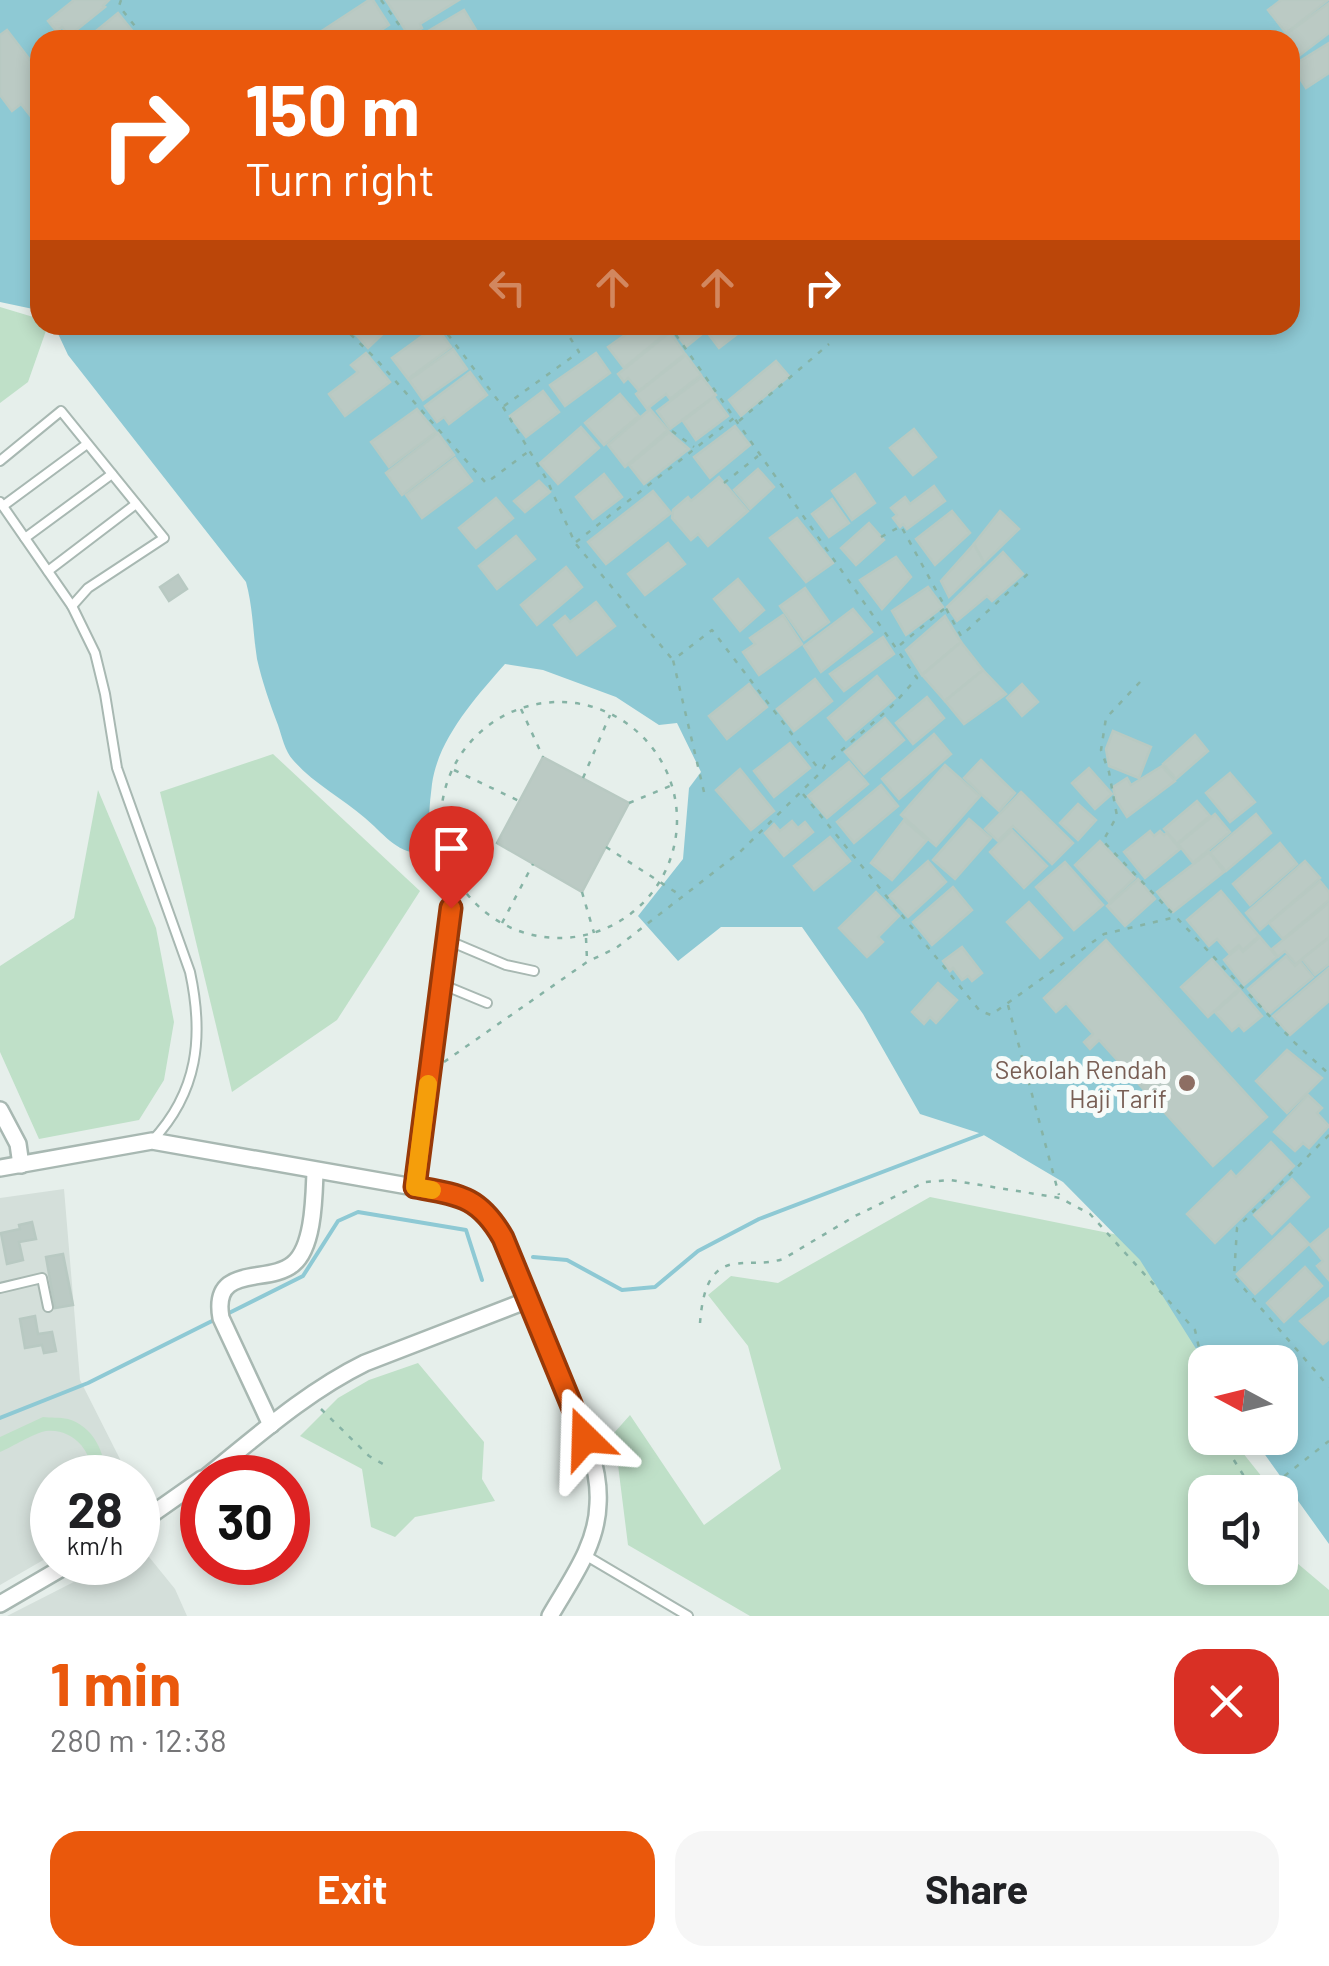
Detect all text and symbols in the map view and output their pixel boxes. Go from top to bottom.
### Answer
text: 150 m [245,66,420,150]
icon: right [80,70,210,200]
text: Turn right [245,151,435,205]
icon: left [480,260,535,315]
icon: ahead [585,260,640,315]
icon: ahead [690,260,745,315]
icon: right [795,260,850,315]
pin [409,806,494,909]
icon: arrive [424,821,479,876]
place label: Sekolah Rendah Haji Tarif [995,1054,1167,1113]
marker: Sekolah Rendah Haji Tarif [1176,1072,1198,1094]
north arrow [1188,1345,1298,1455]
map controls [1188,1345,1298,1585]
position arrow [533,1386,637,1490]
speed limit sign: 30 [180,1455,310,1585]
button: sound [1188,1475,1298,1585]
text: 28 [67,1478,123,1538]
text: km/h [67,1530,123,1560]
text: 1 min [50,1646,181,1718]
button: close [1174,1649,1279,1754]
text: 280 m · 12:38 [50,1720,227,1758]
button: Exit [50,1831,655,1946]
button: Share [675,1831,1279,1946]

